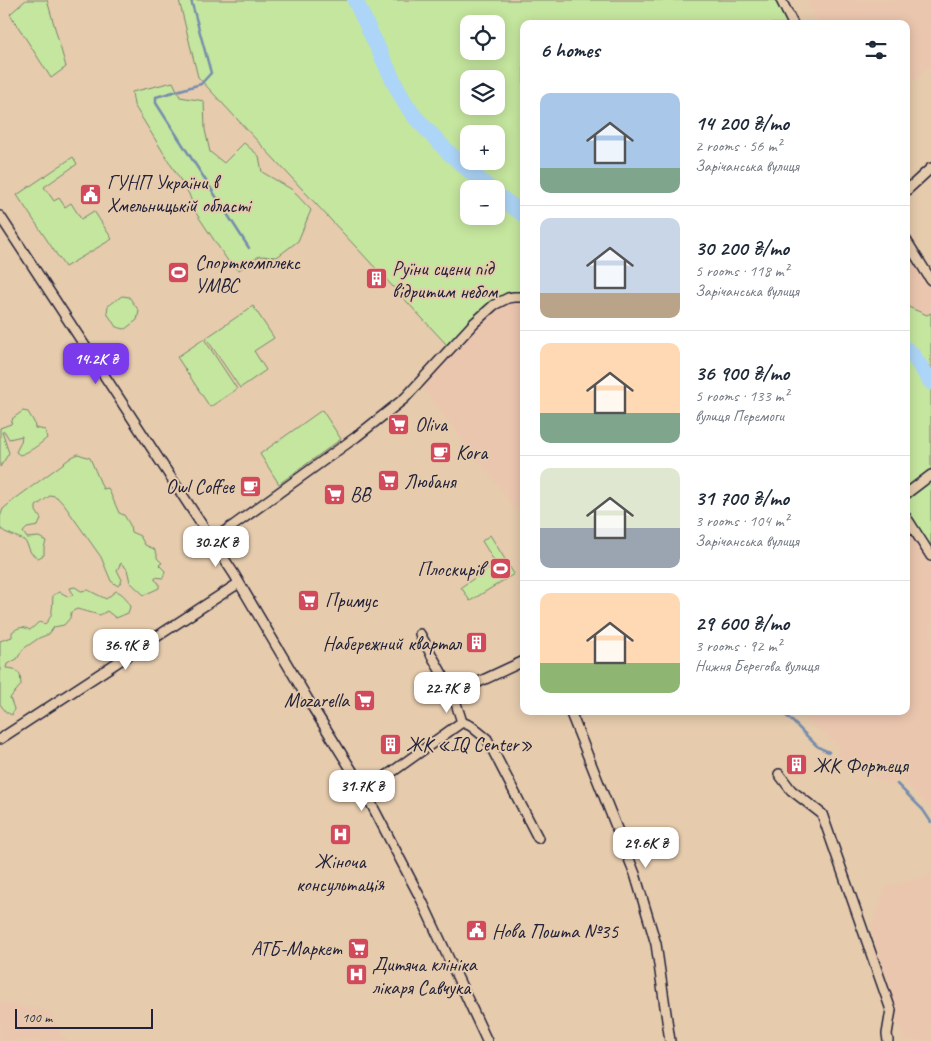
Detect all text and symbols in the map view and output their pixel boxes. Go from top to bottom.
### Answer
map controls [460,15,505,225]
button: locate [460,15,505,60]
icon: filters [862,36,890,64]
text: 6 homes [540,37,600,63]
button: layers [460,70,505,115]
text: 14 200 ₴/mo [695,110,789,136]
icon: home [580,113,640,173]
button: + [460,125,505,170]
text: 2 rooms · 56 m² [695,136,781,156]
text: Зарічанська вулиця [695,156,799,176]
place label: ГУНП України в Хмельницькій області [107,170,253,218]
button: − [460,180,505,225]
public building icon: ГУНП України в Хмельницькій області [79,182,103,206]
text: 30 200 ₴/mo [695,235,789,261]
icon: home [580,238,640,298]
place label: Спорткомплекс УМВС [195,250,301,298]
place label: Руїни сцени під відритим небом [392,256,499,304]
sports icon: Спорткомплекс УМВС [167,261,191,285]
text: 5 rooms · 118 m² [695,261,789,281]
building icon: Руїни сцени під відритим небом [364,267,388,291]
text: Зарічанська вулиця [695,281,799,301]
pin: 14.2K ₴ [50,342,142,385]
text: 14.2K ₴ [74,349,118,369]
text: 36 900 ₴/mo [695,360,789,386]
icon: home [580,363,640,423]
text: 5 rooms · 133 m² [695,386,789,406]
text: вулиця Перемоги [695,406,784,426]
supermarket icon: Oliva [387,412,411,436]
place label: Oliva [415,412,449,437]
cafe icon: Kora [428,440,452,464]
place label: Kora [456,440,489,465]
supermarket icon: Любаня [376,469,400,493]
place label: Любаня [404,469,458,494]
place label: Owl Coffee [166,474,235,499]
cafe icon: Owl Coffee [238,474,262,498]
supermarket icon: ВВ [322,482,346,506]
place label: ВВ [350,482,372,507]
text: 31 700 ₴/mo [695,485,789,511]
icon: home [580,488,640,548]
text: 3 rooms · 104 m² [695,511,789,531]
pin: 30.2K ₴ [170,526,262,568]
text: Зарічанська вулиця [695,531,799,551]
text: 30.2K ₴ [194,532,238,552]
place label: Плоскирів [417,557,489,582]
sports icon: Плоскирів [488,557,512,581]
supermarket icon: Примус [297,588,321,612]
place label: Примус [325,588,378,613]
text: 29 600 ₴/mo [695,610,789,636]
icon: home [580,613,640,673]
pin: 36.9K ₴ [80,628,172,671]
place label: Набережний квартал [323,631,463,656]
building icon: Набережний квартал [465,631,489,655]
text: 36.9K ₴ [104,635,148,655]
text: 3 rooms · 92 m² [695,636,781,656]
text: Нижня Берегова вулиця [695,656,818,676]
pin: 22.7K ₴ [401,672,493,714]
text: 22.7K ₴ [425,678,469,698]
place label: Mozarella [284,688,350,713]
supermarket icon: Mozarella [353,688,377,712]
building icon: ЖК «IQ Center» [378,732,402,756]
place label: ЖК «IQ Center» [406,732,533,757]
building icon: ЖК Фортеця [785,753,809,777]
place label: ЖК Фортеця [813,753,910,778]
pin: 31.7K ₴ [316,770,408,812]
text: 31.7K ₴ [340,776,384,796]
hospital icon: Жіноча консультація [328,823,352,847]
pin: 29.6K ₴ [600,826,692,869]
text: 29.6K ₴ [624,833,668,853]
place label: Жіноча консультація [296,849,385,897]
public building icon: Нова Пошта №35 [464,919,488,943]
place label: Нова Пошта №35 [492,919,619,944]
place label: АТБ-Маркет [251,936,343,961]
supermarket icon: АТБ-Маркет [346,936,370,960]
place label: Дитяча клініка лікаря Савчука [372,952,478,1000]
hospital icon: Дитяча клініка лікаря Савчука [344,963,368,987]
scale bar [15,1006,152,1029]
text: 100 m [22,1009,52,1026]

